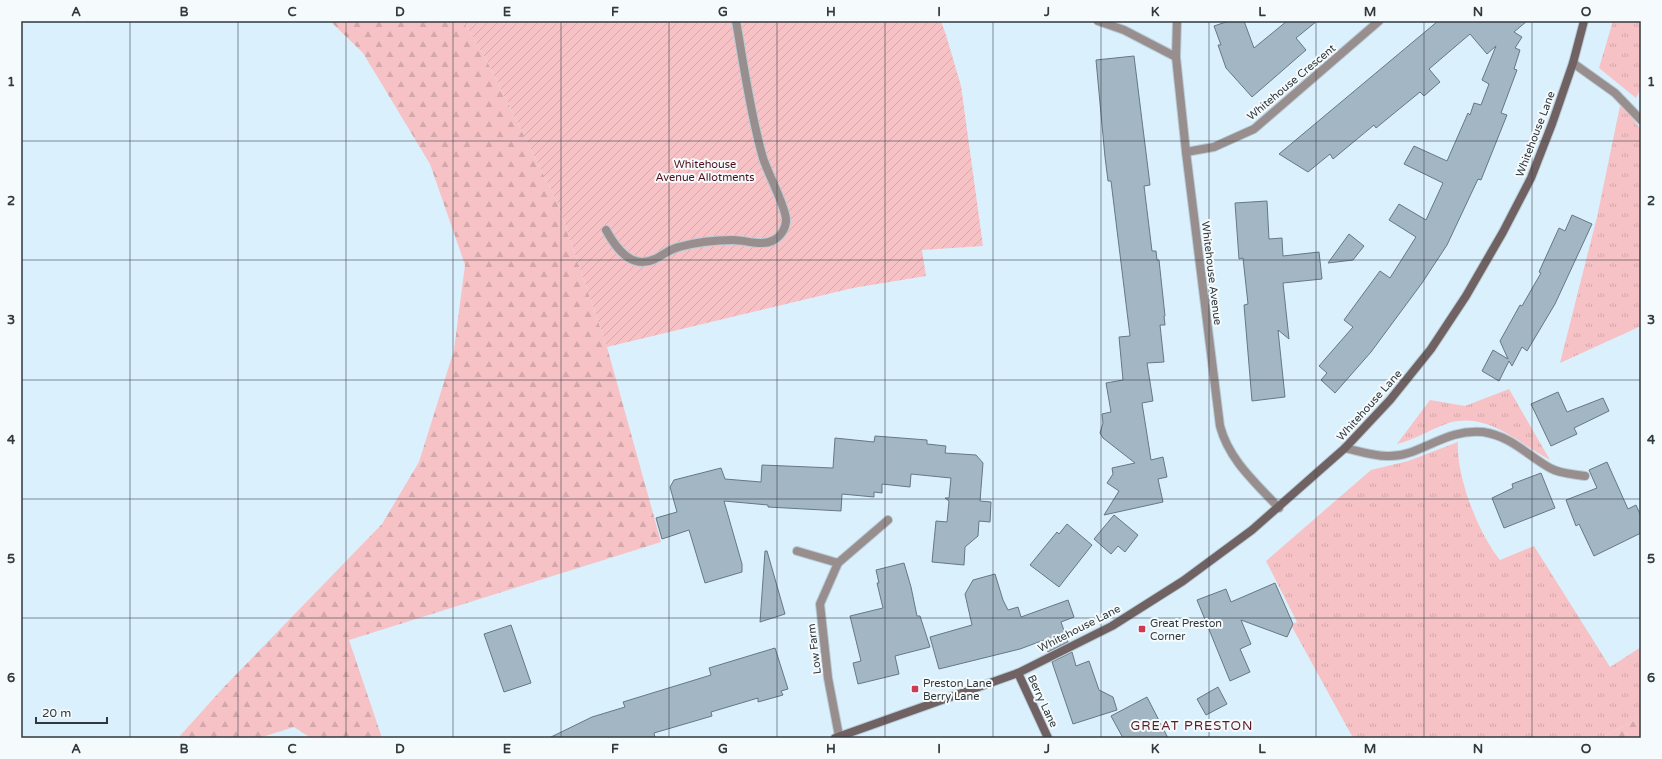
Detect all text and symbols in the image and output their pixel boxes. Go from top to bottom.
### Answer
text: A [71,4,81,20]
text: B [179,4,189,20]
text: C [287,4,297,20]
text: D [395,4,405,20]
text: E [503,4,511,20]
text: F [611,4,619,20]
text: G [718,4,728,20]
text: H [826,4,836,20]
text: I [937,4,941,20]
text: J [1043,4,1050,20]
text: K [1151,4,1160,20]
text: L [1258,4,1266,20]
text: M [1364,4,1376,20]
text: N [1473,4,1483,20]
text: O [1581,4,1592,20]
street label: Whitehouse Crescent [1245,42,1338,123]
text: 1 [7,74,15,90]
text: 1 [1647,74,1655,90]
street label: Whitehouse Lane [1513,89,1558,179]
park label: Whitehouse Avenue Allotments [655,158,755,184]
text: 2 [7,193,15,209]
text: 2 [1647,193,1655,209]
street label: Whitehouse Avenue [1199,220,1224,326]
text: 3 [7,312,15,328]
text: 3 [1647,312,1655,328]
street label: Whitehouse Lane [1334,367,1405,443]
text: 4 [7,432,16,448]
text: 4 [1647,432,1656,448]
text: 5 [7,551,15,567]
text: 5 [1647,551,1655,567]
street label: Whitehouse Lane [1036,602,1123,655]
place label: Great Preston Corner [1150,617,1222,643]
street label: Low Farm [805,623,824,675]
marker: Great Preston Corner [1137,624,1147,634]
text: 6 [7,670,15,686]
text: 6 [1647,670,1655,686]
street label: Berry Lane [1025,673,1060,730]
place label: Preston Lane Berry Lane [923,677,992,703]
marker: Preston Lane Berry Lane [910,684,920,694]
scale bar [36,699,107,725]
text: 20 m [42,706,71,720]
district label: GREAT PRESTON [1131,718,1254,734]
text: A [71,741,81,757]
text: B [179,741,189,757]
text: C [287,741,297,757]
text: D [395,741,405,757]
text: E [503,741,511,757]
text: F [611,741,619,757]
text: G [718,741,728,757]
text: H [826,741,836,757]
text: I [937,741,941,757]
text: J [1043,741,1050,757]
text: K [1151,741,1160,757]
text: L [1258,741,1266,757]
text: M [1364,741,1376,757]
text: N [1473,741,1483,757]
text: O [1581,741,1592,757]

